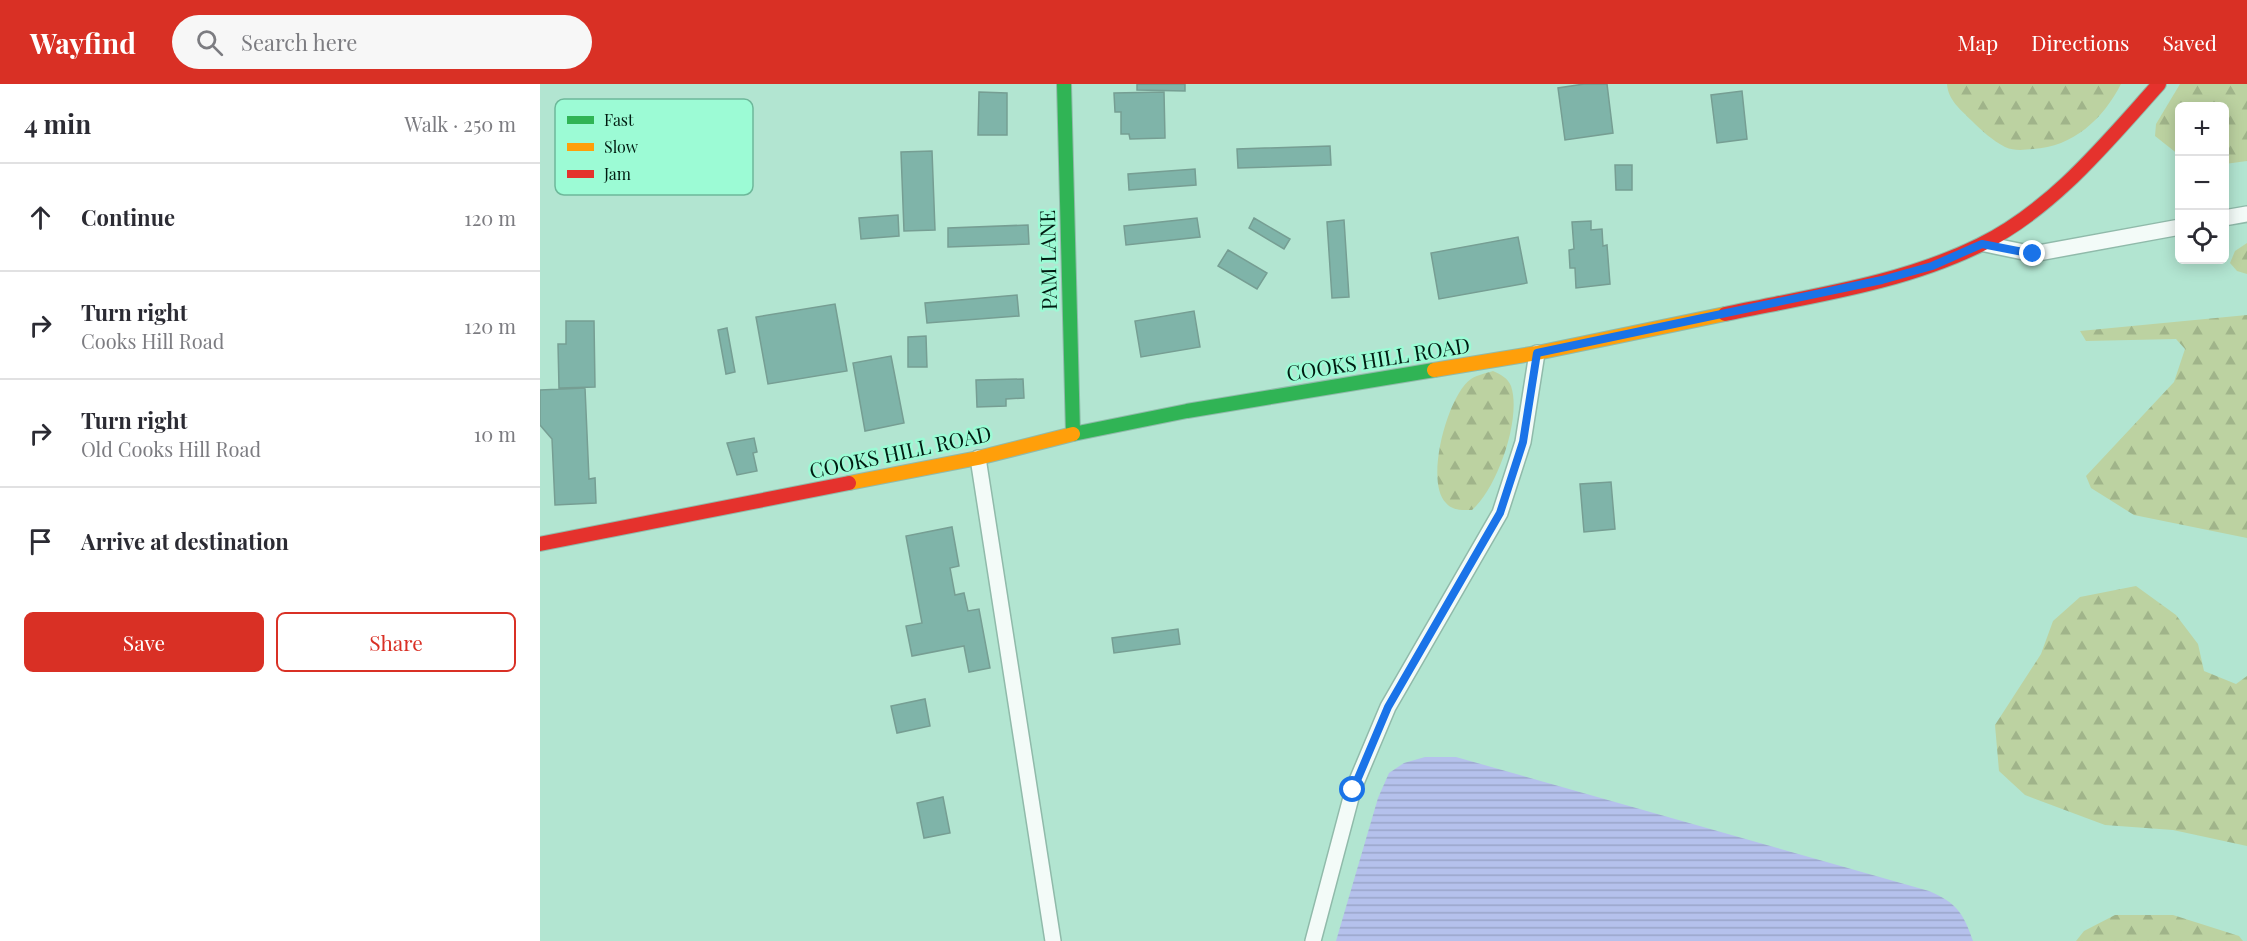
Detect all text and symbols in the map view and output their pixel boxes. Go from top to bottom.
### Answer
search box [172,15,592,69]
text: Wayfind [30,24,136,61]
icon: search [193,26,226,59]
text: Search here [241,27,357,57]
text: Map [1957,28,1998,56]
text: Directions [2031,28,2129,56]
text: Saved [2162,28,2217,56]
legend [555,99,753,195]
map controls [2175,102,2229,264]
button: + [2175,102,2229,156]
text: 4 min [24,106,91,141]
text: Fast [604,109,634,130]
text: Walk · 250 m [405,110,516,137]
text: Slow [604,136,639,157]
button: − [2175,156,2229,210]
text: Jam [603,163,631,184]
icon: ahead [24,201,57,234]
text: Continue [81,202,175,232]
text: 120 m [464,204,516,231]
street label: PAM LANE [1032,209,1062,311]
button: locate [2175,210,2229,264]
route end [2019,240,2045,266]
text: Turn right [81,297,187,327]
icon: right [24,309,57,342]
text: 120 m [464,312,516,339]
text: Cooks Hill Road [81,327,224,354]
street label: COOKS HILL ROAD [1284,330,1472,386]
text: Turn right [81,405,187,435]
icon: right [24,417,57,450]
street label: COOKS HILL ROAD [806,418,994,484]
text: 10 m [474,420,516,447]
text: Old Cooks Hill Road [81,435,261,462]
icon: arrive [24,525,57,558]
text: Arrive at destination [81,526,289,556]
button: Save [24,612,264,672]
button: Share [276,612,516,672]
route start [1339,776,1365,802]

